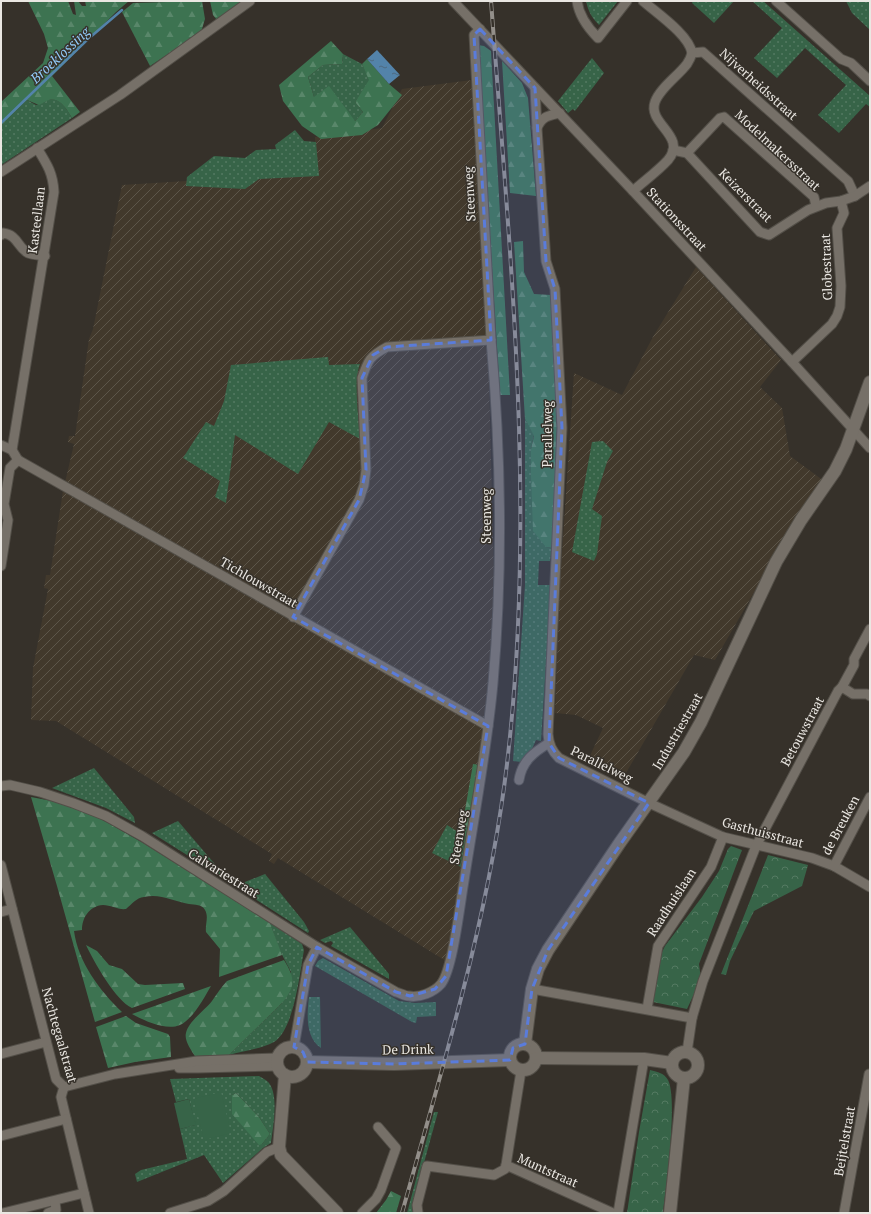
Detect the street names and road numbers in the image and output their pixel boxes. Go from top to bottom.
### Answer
street label: Nijverheidsstraat [716,44,802,124]
street label: Modelmakersstraat [731,106,825,195]
street label: Keizerstraat [715,164,777,226]
street label: Steenweg [459,166,479,222]
street label: Stationsstraat [643,183,711,255]
street label: Kasteellaan [23,185,49,254]
street label: Globestraat [816,233,836,301]
street label: Parallelweg [538,400,556,467]
street label: Steenweg [477,488,495,544]
street label: Tichlouwstraat [217,552,301,612]
street label: Industriestraat [648,689,706,773]
street label: Betouwstraat [776,693,828,769]
street label: Parallelweg [568,741,636,787]
street label: de Breuken [817,792,863,858]
street label: Steenweg [445,808,471,866]
street label: Gasthuisstraat [720,812,806,852]
street label: Calvariestraat [185,844,263,902]
street label: Raadhuislaan [642,864,700,940]
street label: Nachtegaalstraat [38,985,82,1085]
street label: De Drink [382,1040,434,1058]
street label: Beijtelstraat [829,1104,859,1177]
street label: Muntstraat [515,1149,581,1191]

